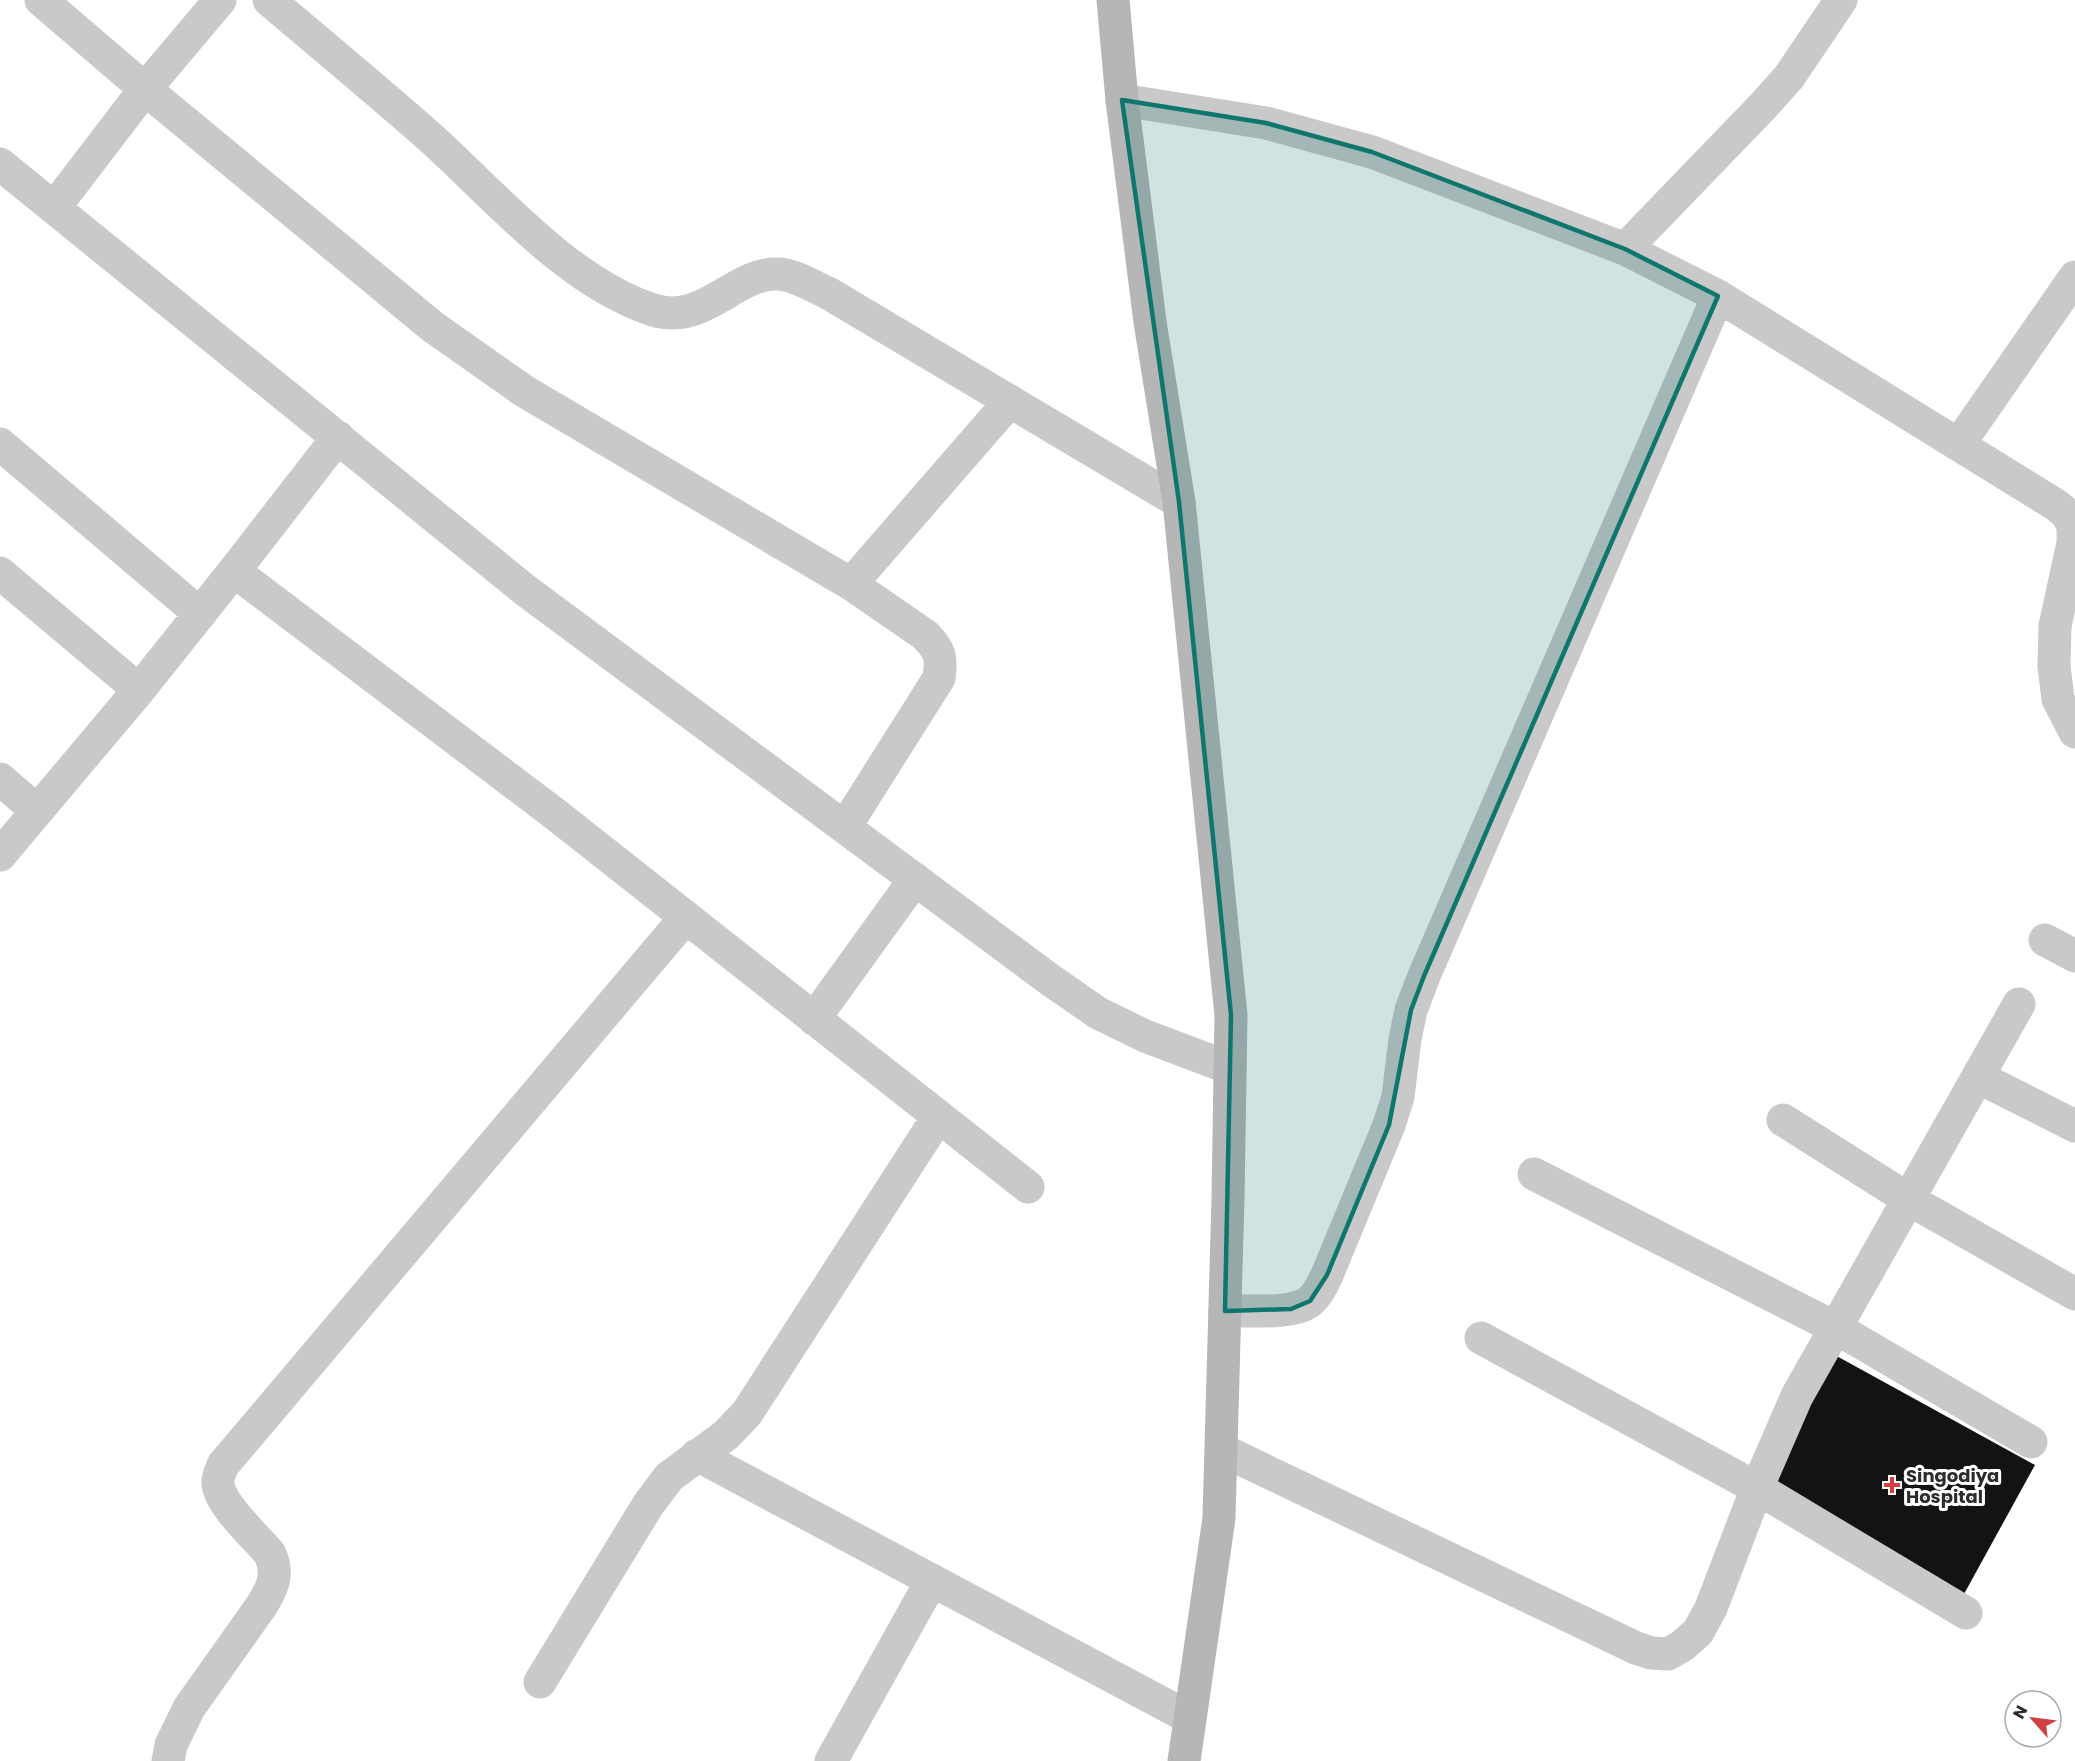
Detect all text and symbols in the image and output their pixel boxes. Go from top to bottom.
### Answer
place label: Singodiya Hospital [1906,1463,1999,1509]
marker: Singodiya Hospital [1883,1476,1901,1494]
north arrow [2003,1689,2063,1749]
text: N [2007,1701,2033,1723]

